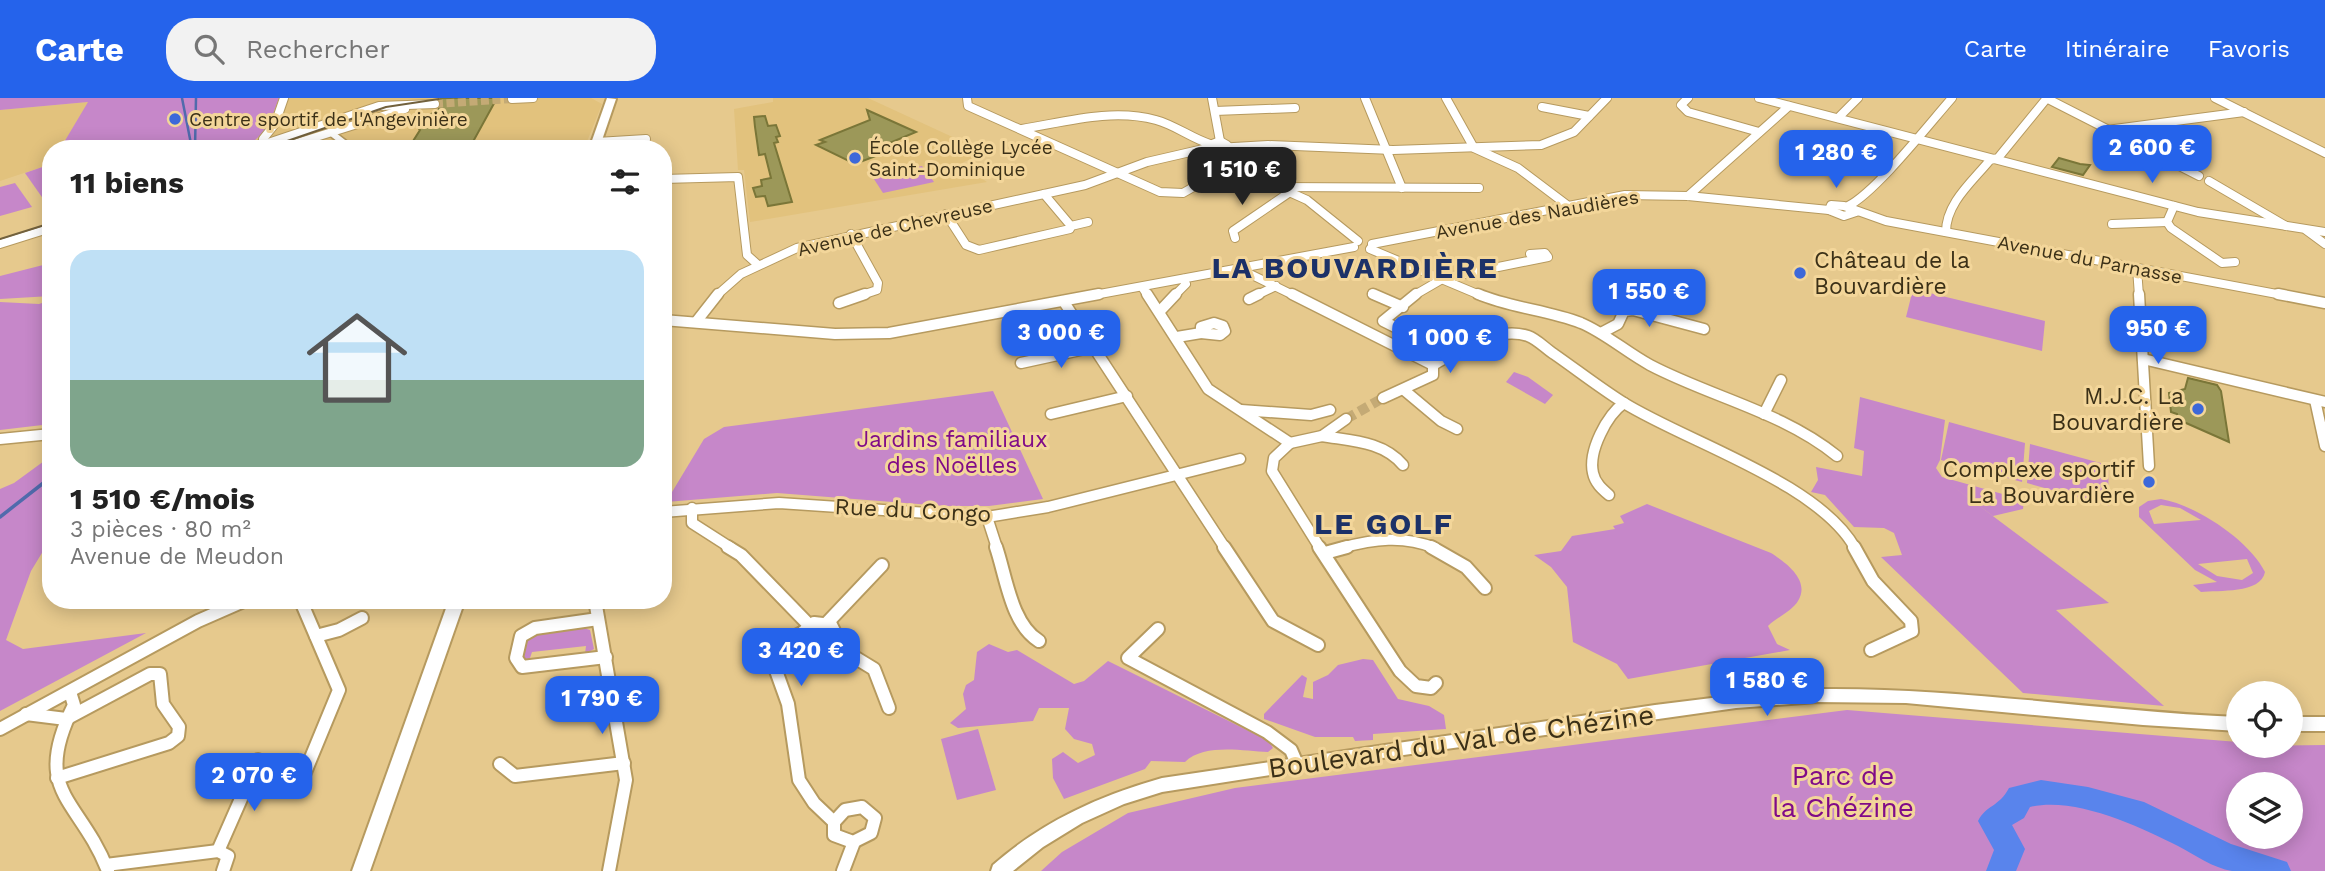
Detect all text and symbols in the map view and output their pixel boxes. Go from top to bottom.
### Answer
search box [166,18,656,81]
text: Carte [35,30,124,69]
icon: search [190,30,228,68]
text: Rechercher [246,34,390,64]
text: Carte [1964,35,2027,63]
text: Itinéraire [2065,35,2170,63]
text: Favoris [2208,35,2290,63]
place label: Centre sportif de l'Angevinière [189,108,468,131]
marker: Centre sportif de l'Angevinière [167,111,183,127]
pin: 2 600 € [2087,126,2217,185]
pin: 1 280 € [1771,130,1901,190]
text: 2 600 € [2109,134,2195,161]
place label: École Collège Lycée Saint-Dominique [869,136,1053,181]
text: 1 280 € [1795,139,1877,166]
pin: 1 510 € [1177,148,1307,207]
marker: École Collège Lycée Saint-Dominique [847,150,863,166]
text: 1 510 € [1203,156,1281,183]
icon: filters [606,163,644,201]
text: 11 biens [70,165,184,200]
street label: Avenue des Naudières [1434,185,1640,244]
street label: Avenue de Chevreuse [795,194,995,261]
street label: Avenue du Parnasse [1996,230,2184,289]
place label: Château de la Bouvardière [1814,247,1970,300]
district label: LA BOUVARDIÈRE [1211,250,1499,285]
marker: Château de la Bouvardière [1792,265,1808,281]
pin: 1 550 € [1584,270,1714,329]
text: 1 550 € [1609,278,1689,305]
icon: home [294,295,420,421]
pin: 950 € [2109,306,2207,366]
pin: 3 000 € [996,310,1126,370]
text: 950 € [2126,315,2190,342]
pin: 1 000 € [1385,316,1515,375]
text: 3 000 € [1017,319,1105,346]
text: 1 000 € [1408,324,1492,351]
place label: M.J.C. La Bouvardière [2051,383,2184,436]
marker: M.J.C. La Bouvardière [2190,401,2206,417]
park label: Jardins familiaux des Noëlles [857,426,1047,479]
place label: Complexe sportif La Bouvardière [1942,456,2135,509]
marker: Complexe sportif La Bouvardière [2141,474,2157,490]
text: 1 510 €/mois [70,481,255,516]
street label: Rue du Congo [834,493,992,528]
district label: LE GOLF [1314,506,1454,541]
text: 3 pièces · 80 m² [70,516,251,543]
text: Avenue de Meudon [70,543,284,570]
pin: 3 420 € [736,628,866,688]
text: 3 420 € [758,637,844,664]
pin: 1 580 € [1702,658,1832,718]
text: 1 580 € [1726,667,1808,694]
pin: 1 790 € [537,676,667,736]
map controls [2226,681,2303,849]
button: locate [2226,681,2303,758]
text: 1 790 € [561,685,643,712]
street label: Boulevard du Val de Chézine [1266,698,1656,785]
pin: 2 070 € [189,754,319,813]
park label: Parc de la Chézine [1772,759,1914,824]
text: 2 070 € [211,762,297,789]
button: layers [2226,772,2303,849]

